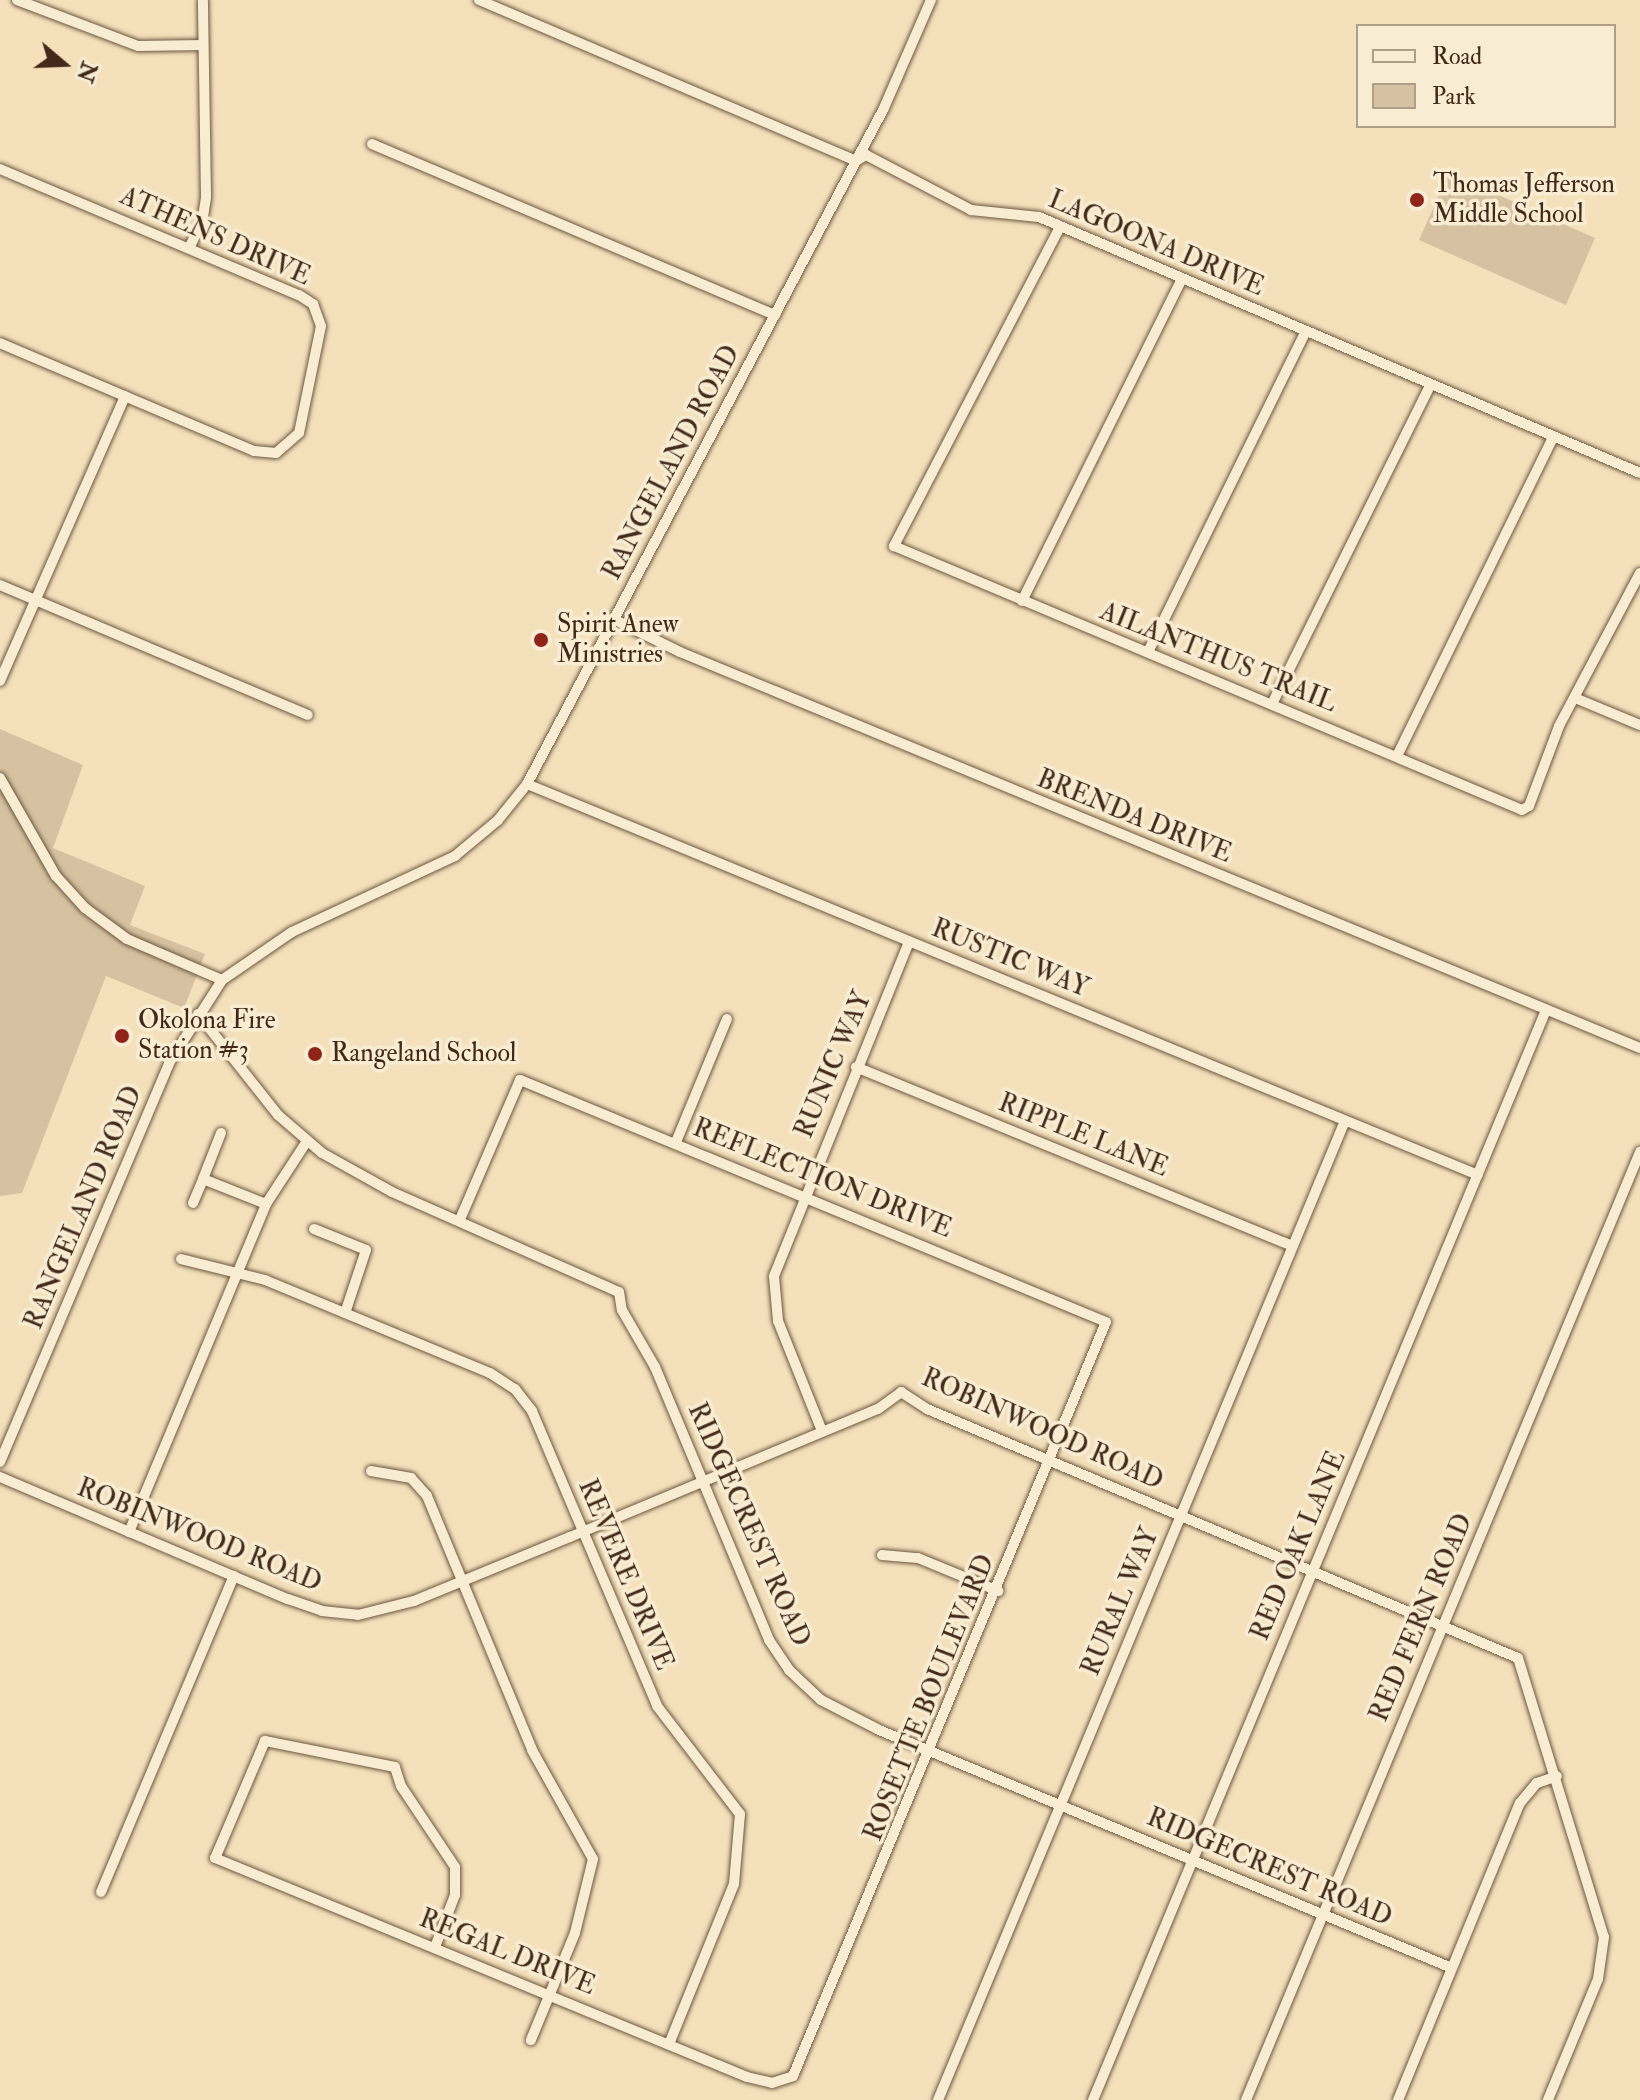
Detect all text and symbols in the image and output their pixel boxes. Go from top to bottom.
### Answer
north arrow [24,24,104,104]
legend [1356,24,1616,128]
text: Road [1432,41,1482,72]
text: N [70,58,103,86]
text: Park [1432,81,1476,112]
place label: Thomas Jefferson Middle School [1433,169,1615,230]
street label: ATHENS DRIVE [115,181,315,293]
street label: LAGOONA DRIVE [1044,184,1268,304]
marker: Thomas Jefferson Middle School [1408,191,1426,209]
street label: RANGELAND ROAD [597,340,747,586]
street label: AILANTHUS TRAIL [1095,596,1341,720]
place label: Spirit Anew Ministries [557,609,679,670]
marker: Spirit Anew Ministries [532,631,550,649]
street label: BRENDA DRIVE [1032,764,1236,870]
street label: RUSTIC WAY [927,913,1093,1005]
street label: RUNIC WAY [789,987,879,1143]
place label: Okolona Fire Station #3 [138,1005,276,1066]
marker: Okolona Fire Station #3 [113,1027,131,1045]
place label: Rangeland School [331,1038,516,1070]
marker: Rangeland School [306,1045,324,1063]
street label: RANGELAND ROAD [19,1082,149,1334]
street label: RIPPLE LANE [994,1088,1172,1184]
street label: REFLECTION DRIVE [688,1113,956,1245]
street label: ROBINWOOD ROAD [916,1363,1168,1497]
street label: RIDGECREST ROAD [680,1398,816,1652]
street label: RED OAK LANE [1245,1447,1353,1645]
street label: ROBINWOOD ROAD [72,1473,326,1599]
street label: REVERE DRIVE [571,1475,679,1675]
street label: RED FERN ROAD [1364,1509,1480,1727]
street label: RURAL WAY [1076,1523,1166,1681]
street label: ROSETTE BOULEVARD [858,1550,1002,1846]
street label: RIDGECREST ROAD [1142,1802,1396,1934]
street label: REGAL DRIVE [414,1904,600,2002]

